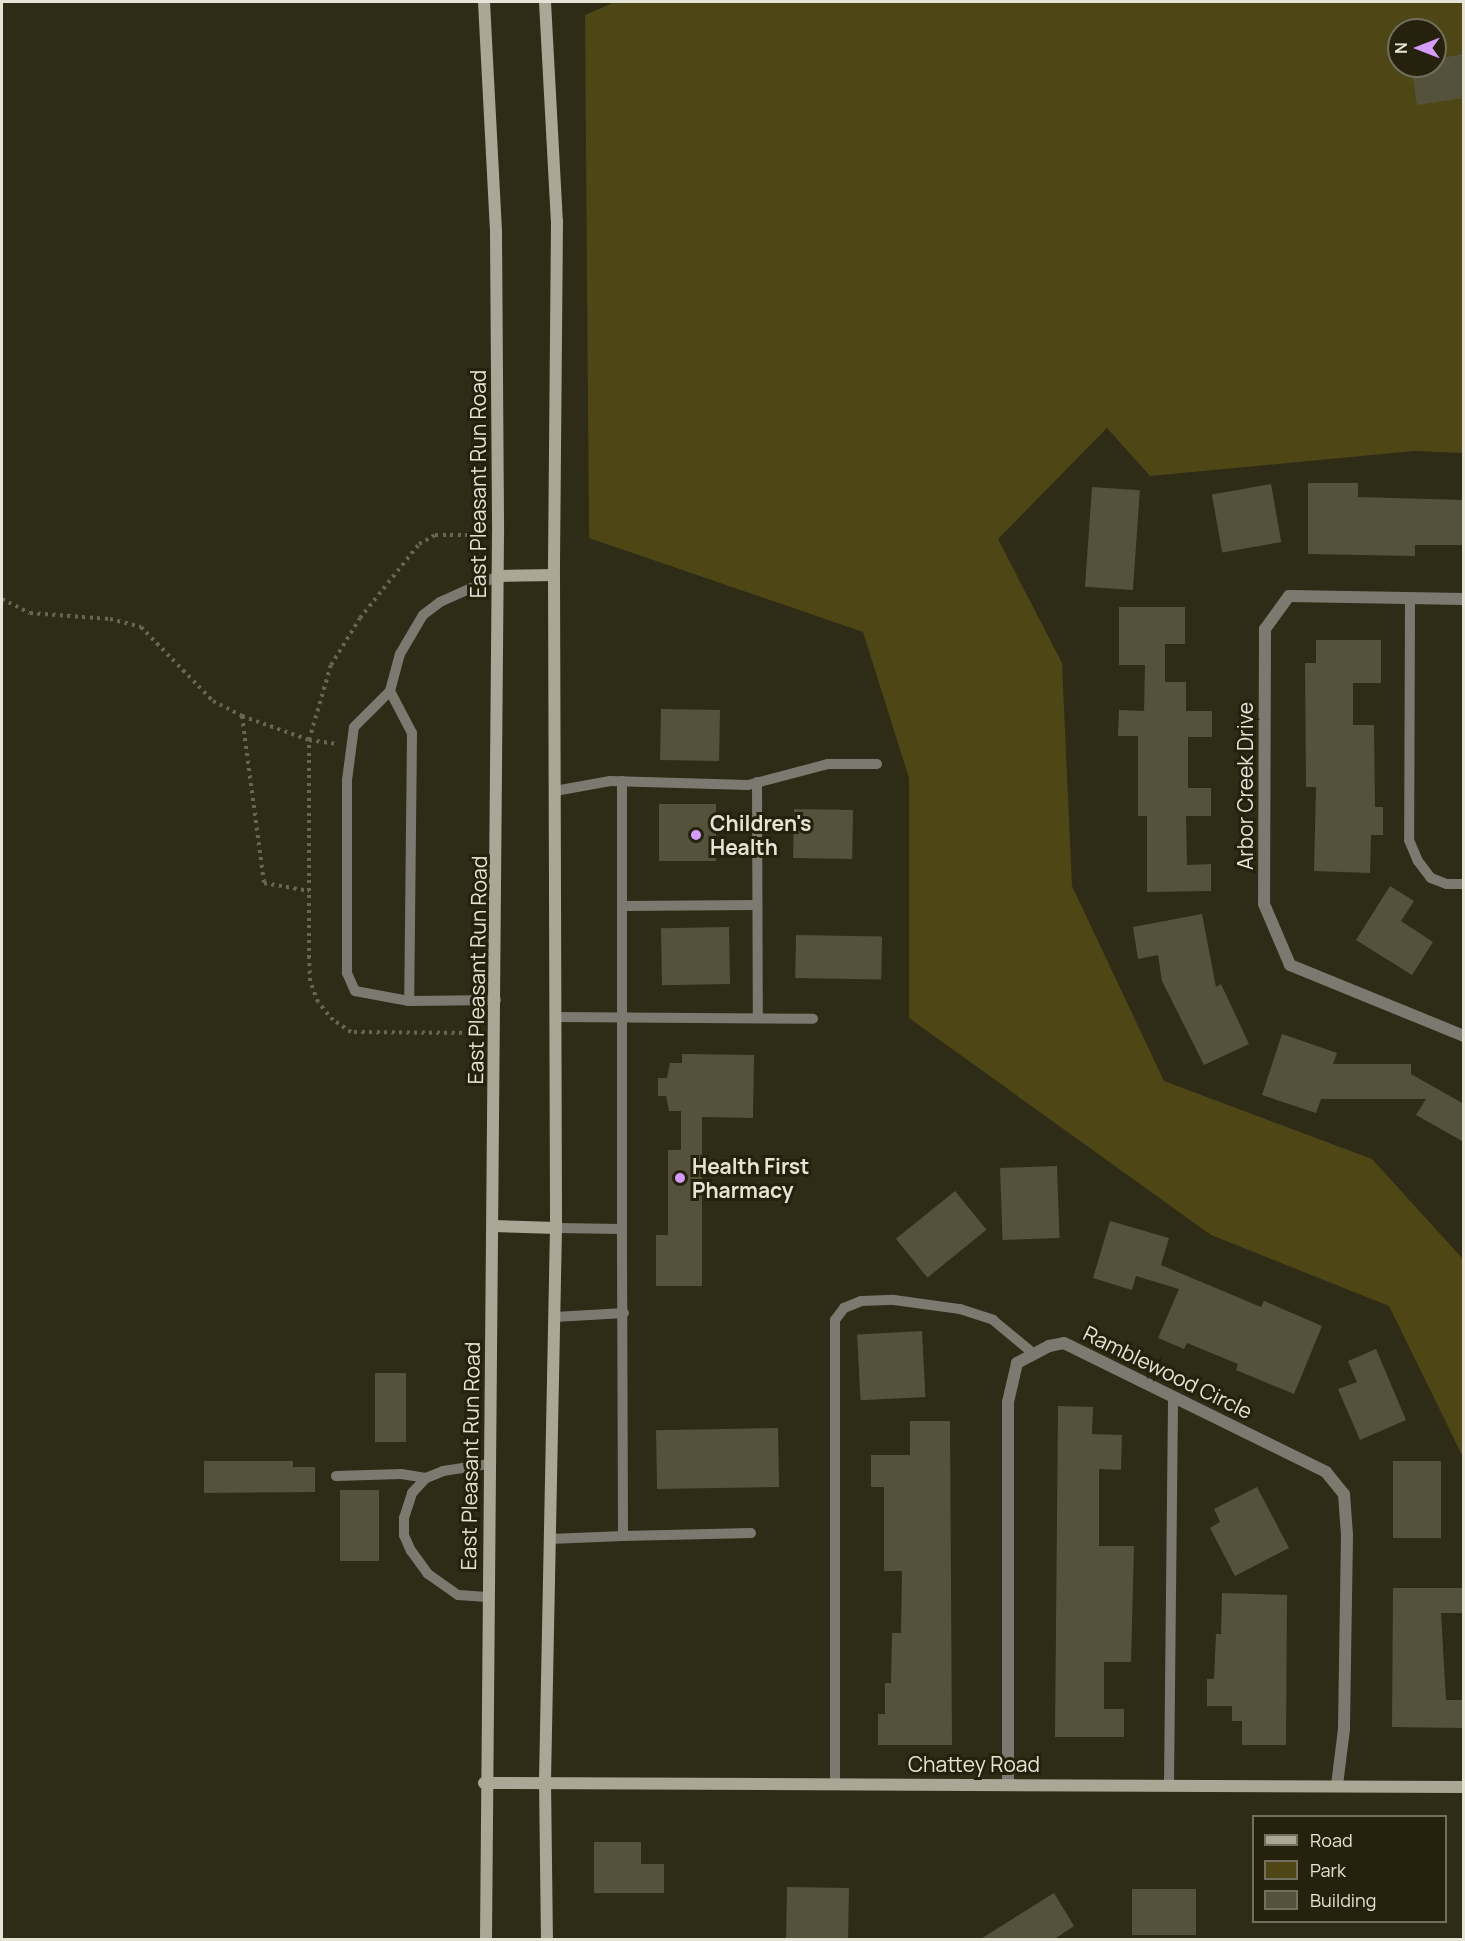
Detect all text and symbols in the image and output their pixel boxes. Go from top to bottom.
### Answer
north arrow [1387,18,1447,78]
text: N [1390,42,1412,54]
street label: East Pleasant Run Road [465,370,491,598]
street label: Arbor Creek Drive [1232,702,1258,870]
place label: Children's Health [710,810,811,860]
marker: Children's Health [687,826,705,844]
street label: East Pleasant Run Road [462,856,492,1084]
place label: Health First Pharmacy [692,1153,809,1203]
marker: Health First Pharmacy [673,1171,687,1185]
street label: Ramblewood Circle [1079,1320,1257,1424]
street label: East Pleasant Run Road [455,1342,485,1570]
street label: Chattey Road [908,1751,1040,1777]
legend [1252,1815,1447,1923]
text: Road [1310,1828,1353,1852]
text: Park [1310,1858,1346,1882]
text: Building [1310,1888,1376,1912]

